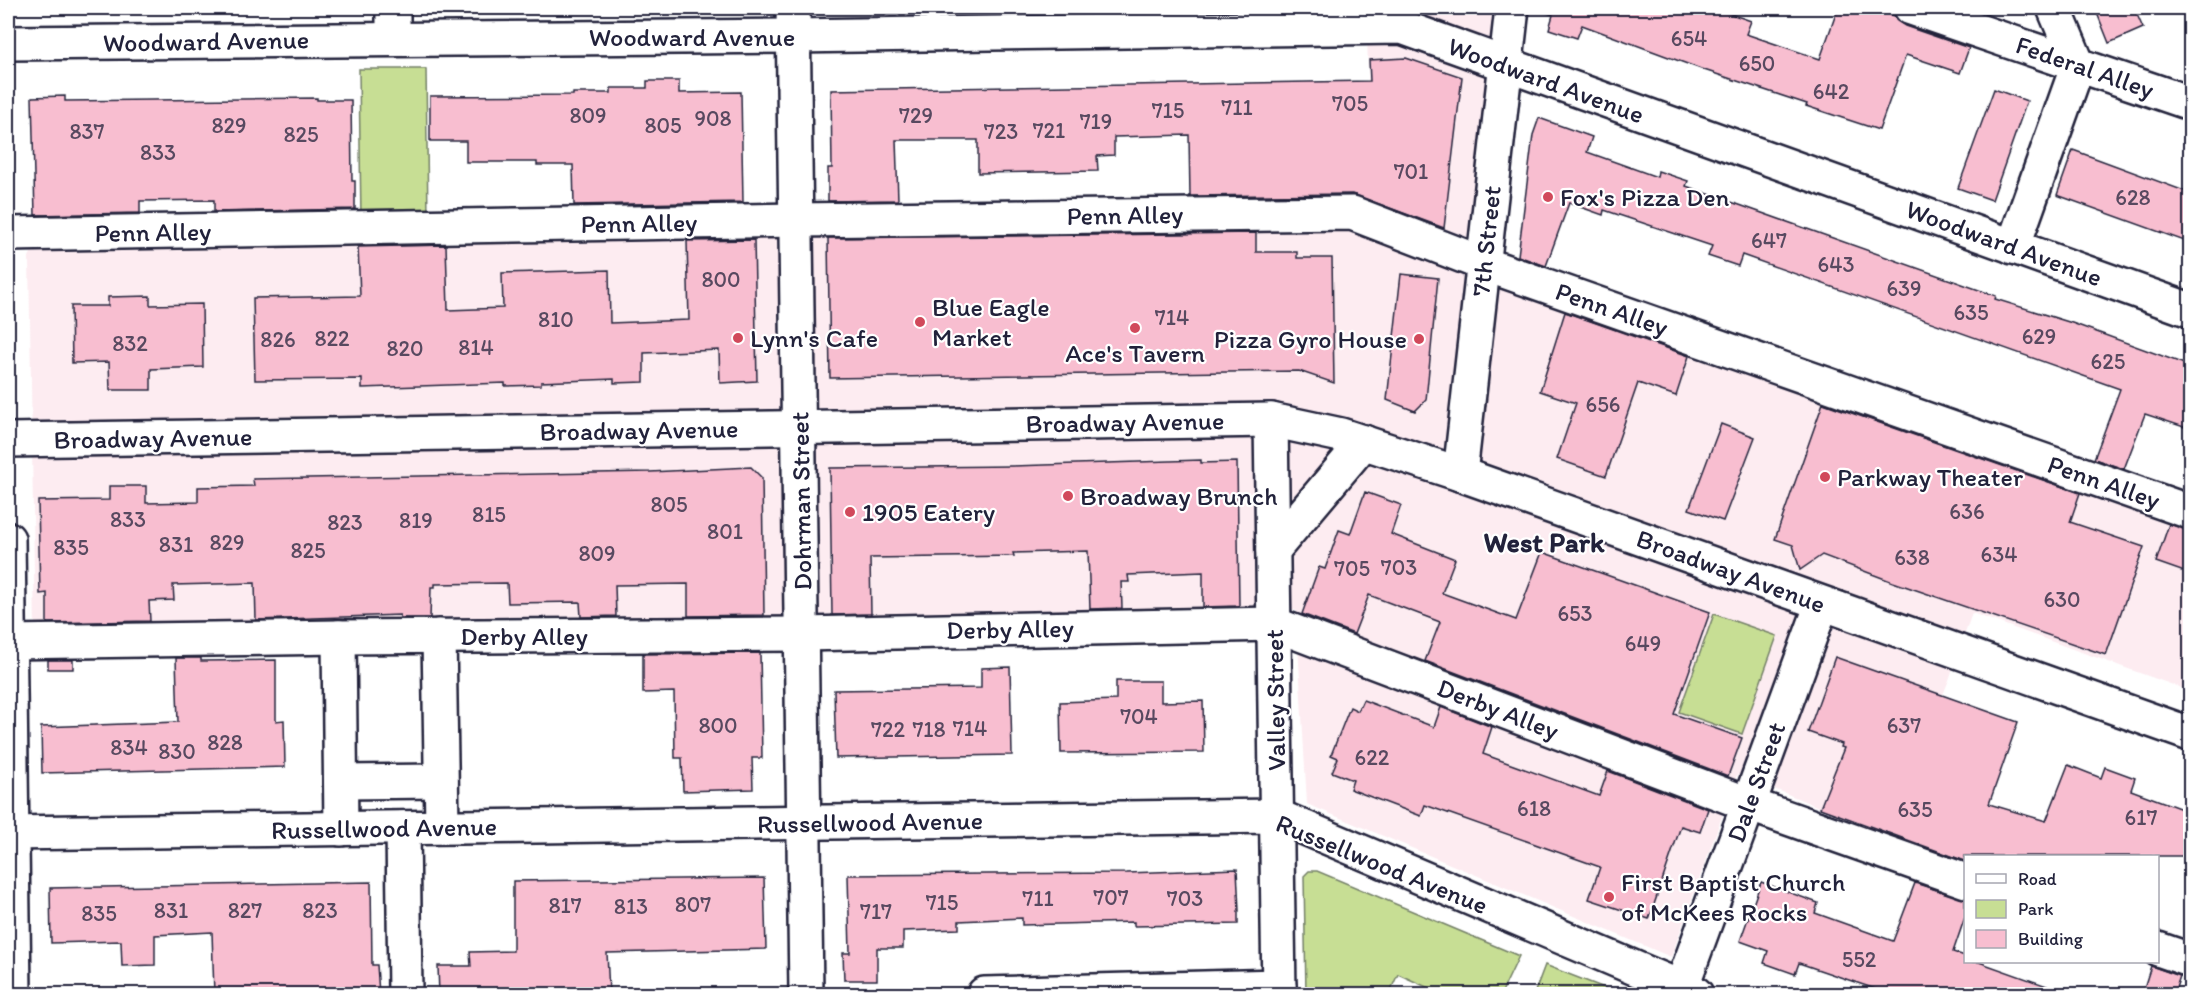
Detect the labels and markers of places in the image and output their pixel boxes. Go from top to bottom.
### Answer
place label: Fox's Pizza Den [1560,181,1730,213]
marker: Fox's Pizza Den [1541,190,1555,204]
place label: Blue Eagle Market [932,291,1050,353]
marker: Blue Eagle Market [913,315,927,329]
marker: Ace's Tavern [1128,321,1142,335]
place label: Lynn's Cafe [750,322,878,354]
place label: Pizza Gyro House [1214,323,1407,355]
marker: Lynn's Cafe [731,331,745,345]
marker: Pizza Gyro House [1412,332,1426,346]
place label: Ace's Tavern [1065,337,1205,369]
place label: Parkway Theater [1837,461,2024,493]
marker: Parkway Theater [1818,470,1832,484]
place label: Broadway Brunch [1080,480,1278,512]
marker: Broadway Brunch [1061,489,1075,503]
place label: 1905 Eatery [862,496,995,528]
marker: 1905 Eatery [843,505,857,519]
place label: First Baptist Church of McKees Rocks [1621,866,1845,928]
marker: First Baptist Church of McKees Rocks [1602,890,1616,904]

